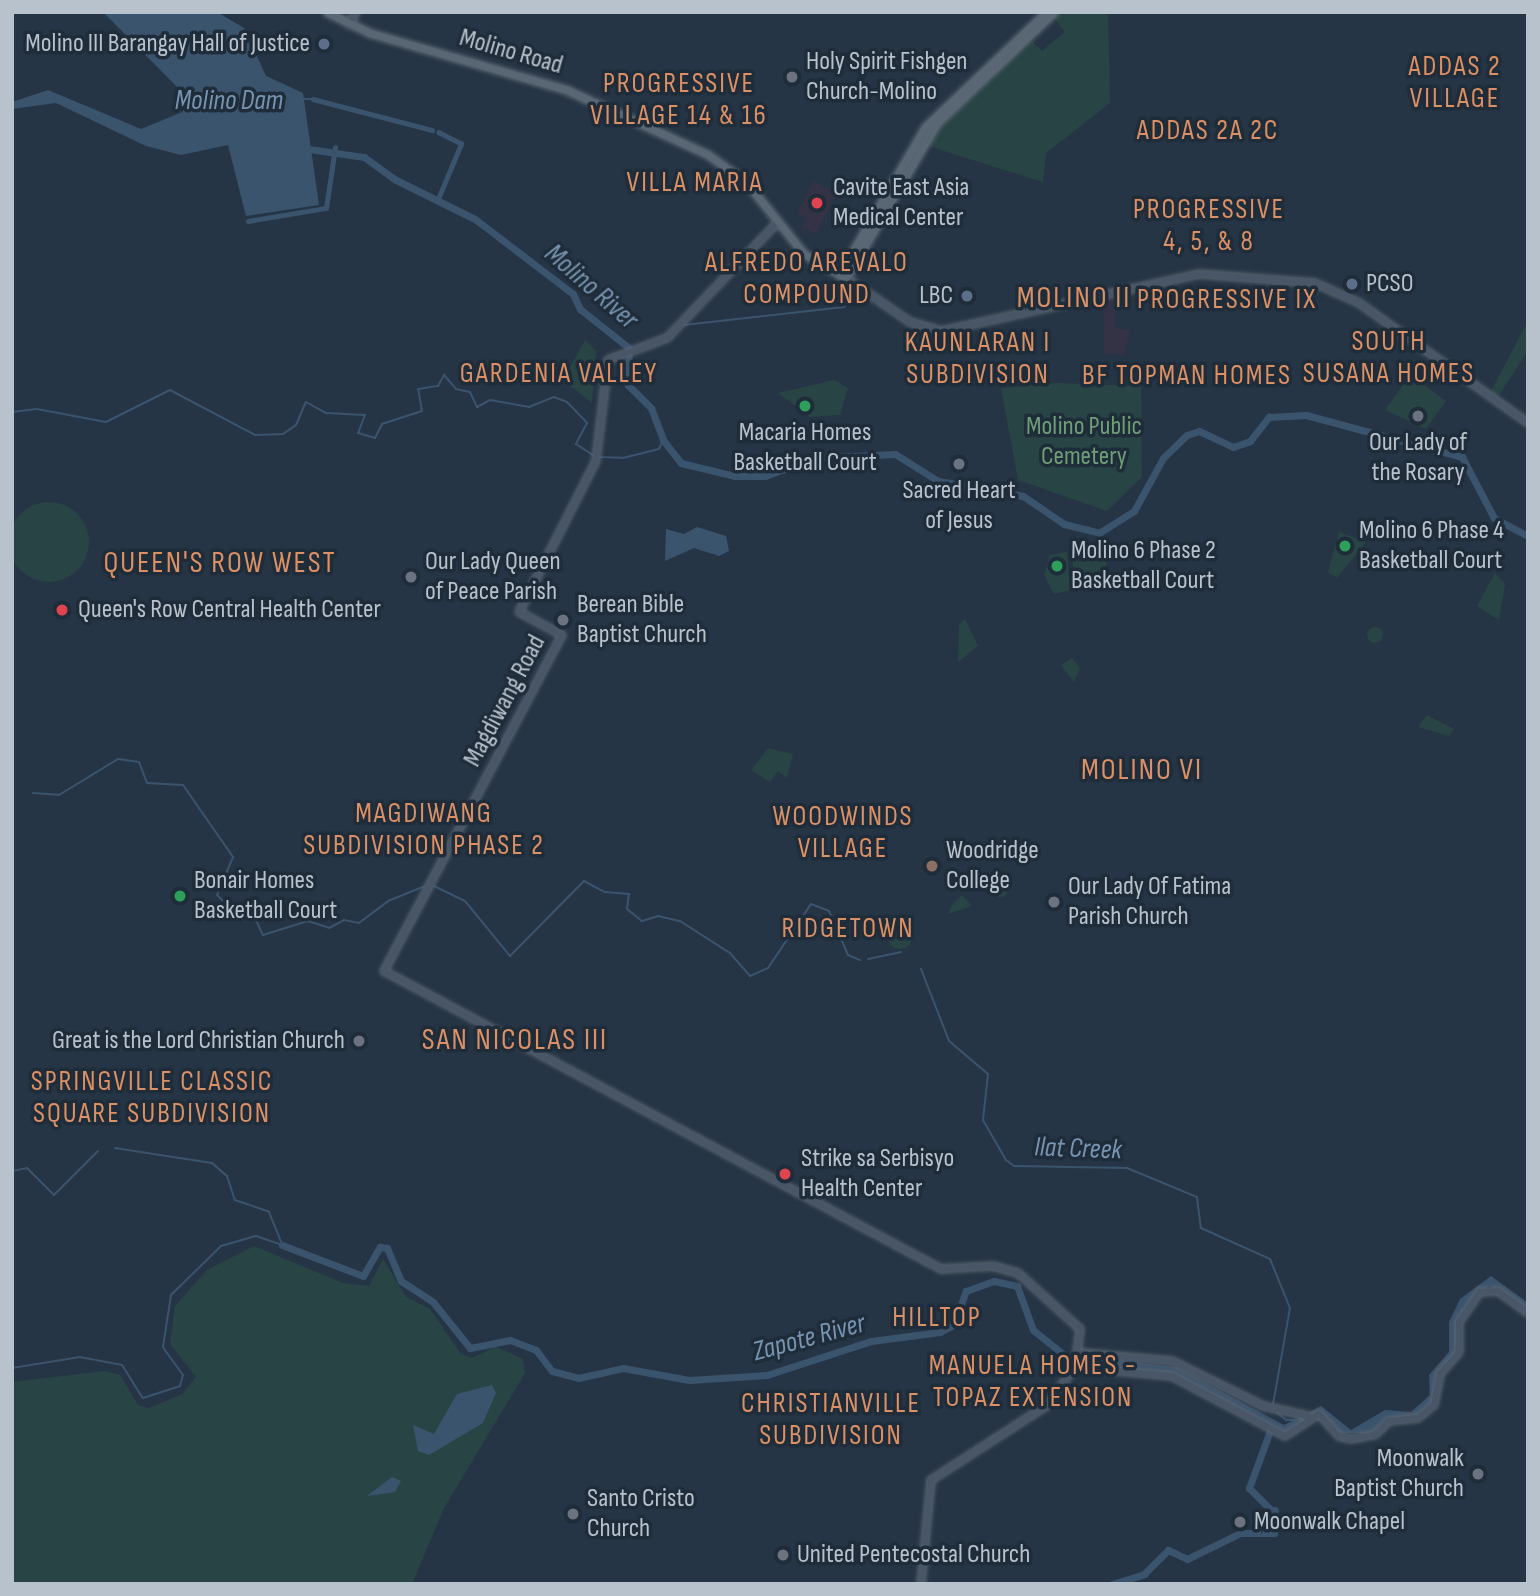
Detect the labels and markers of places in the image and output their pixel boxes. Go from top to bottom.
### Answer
place label: Molino III Barangay Hall of Justice [25,28,310,60]
marker: Molino III Barangay Hall of Justice [316,36,332,52]
place label: Holy Spirit Fishgen Church-Molino [806,46,967,108]
marker: Holy Spirit Fishgen Church-Molino [784,69,800,85]
place label: Cavite East Asia Medical Center [833,172,969,234]
marker: Cavite East Asia Medical Center [807,193,827,213]
place label: PCSO [1366,268,1413,300]
marker: PCSO [1344,276,1360,292]
place label: LBC [919,280,953,312]
marker: LBC [959,288,975,304]
marker: Macaria Homes Basketball Court [797,398,813,414]
marker: Our Lady of the Rosary [1410,408,1426,424]
place label: Macaria Homes Basketball Court [733,417,877,478]
place label: Our Lady of the Rosary [1369,427,1467,488]
marker: Sacred Heart of Jesus [951,456,967,472]
place label: Sacred Heart of Jesus [902,475,1016,536]
place label: Molino 6 Phase 4 Basketball Court [1359,515,1504,576]
place label: Molino 6 Phase 2 Basketball Court [1071,535,1216,596]
marker: Molino 6 Phase 4 Basketball Court [1337,538,1353,554]
place label: Our Lady Queen of Peace Parish [425,546,561,608]
marker: Molino 6 Phase 2 Basketball Court [1049,558,1065,574]
marker: Our Lady Queen of Peace Parish [403,569,419,585]
place label: Berean Bible Baptist Church [577,589,707,650]
place label: Queen's Row Central Health Center [78,594,381,626]
marker: Queen's Row Central Health Center [52,600,72,620]
marker: Berean Bible Baptist Church [555,612,571,628]
place label: Woodridge College [946,835,1039,896]
marker: Woodridge College [924,858,940,874]
place label: Bonair Homes Basketball Court [194,865,337,926]
place label: Our Lady Of Fatima Parish Church [1068,871,1231,932]
marker: Bonair Homes Basketball Court [172,888,188,904]
marker: Our Lady Of Fatima Parish Church [1046,894,1062,910]
place label: Great is the Lord Christian Church [52,1025,345,1057]
marker: Great is the Lord Christian Church [351,1033,367,1049]
place label: Strike sa Serbisyo Health Center [801,1143,954,1204]
marker: Strike sa Serbisyo Health Center [775,1164,795,1184]
place label: Moonwalk Baptist Church [1334,1443,1464,1504]
marker: Moonwalk Baptist Church [1470,1466,1486,1482]
place label: Santo Cristo Church [587,1483,695,1544]
marker: Santo Cristo Church [565,1506,581,1522]
place label: Moonwalk Chapel [1254,1506,1405,1538]
marker: Moonwalk Chapel [1232,1514,1248,1530]
place label: United Pentecostal Church [797,1539,1030,1571]
marker: United Pentecostal Church [775,1547,791,1563]

